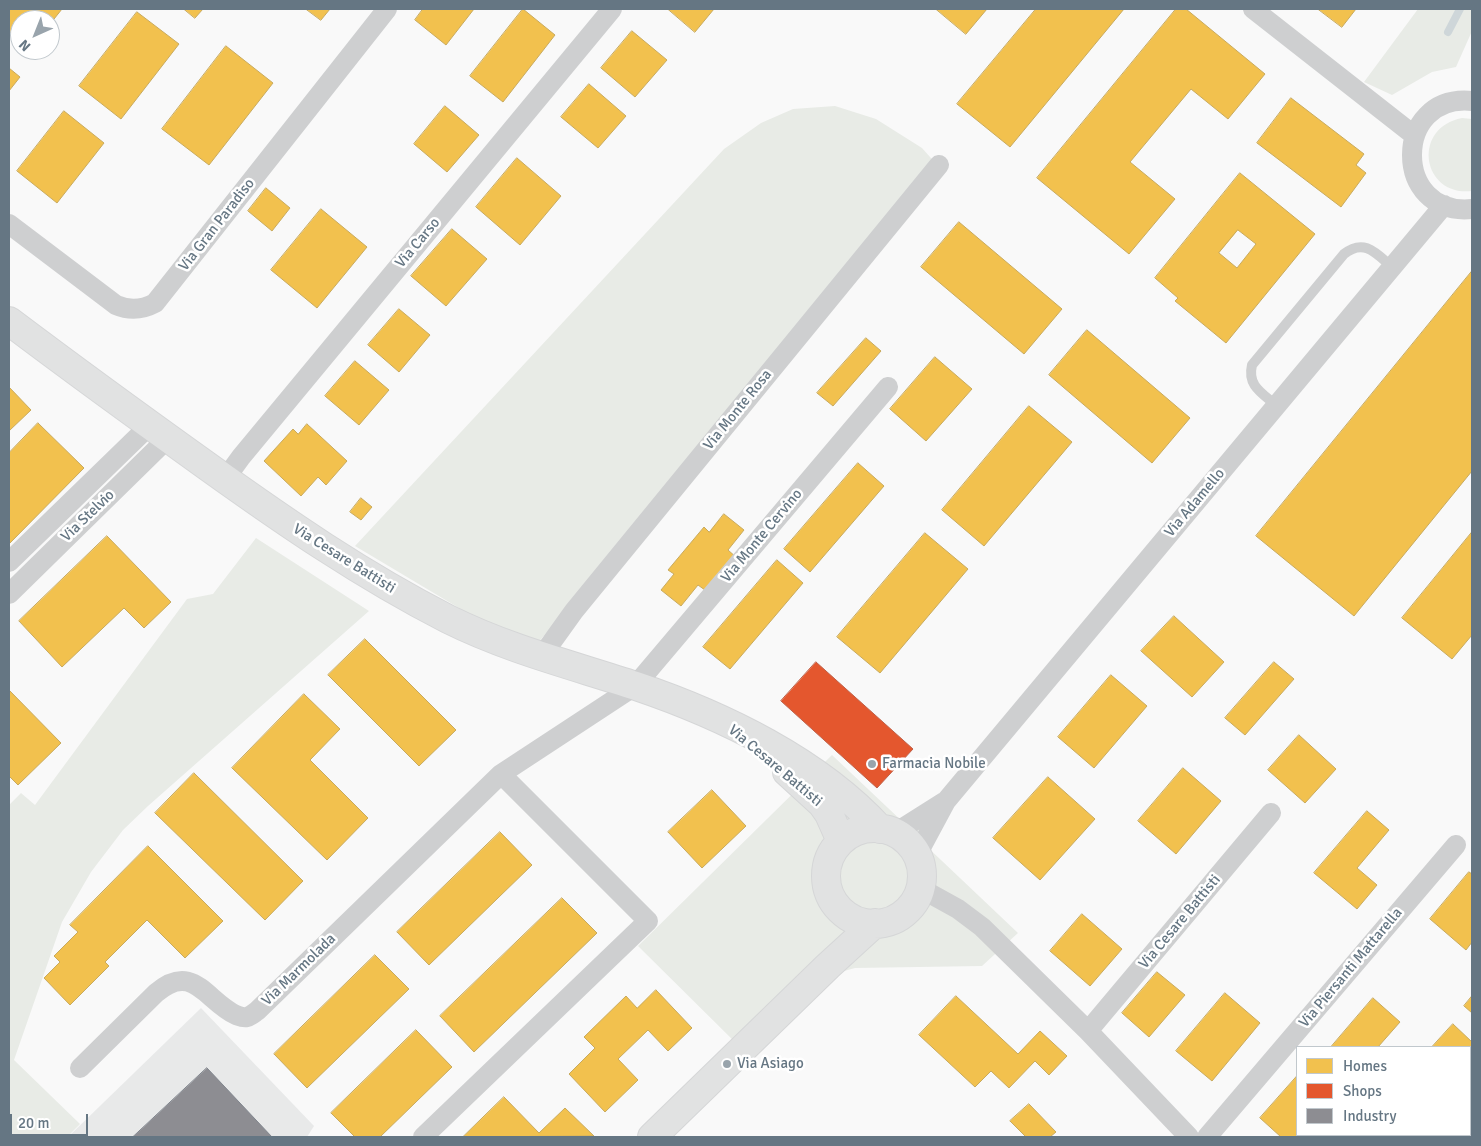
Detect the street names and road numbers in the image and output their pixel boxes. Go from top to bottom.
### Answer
street label: Via Gran Paradiso [175,175,259,275]
street label: Via Carso [392,214,444,272]
street label: Via Monte Rosa [700,366,776,454]
street label: Via Adamello [1161,465,1229,541]
street label: Via Stelvio [58,486,118,546]
street label: Via Monte Cervino [718,486,806,586]
street label: Via Cesare Battisti [289,520,399,598]
street label: Via Cesare Battisti [724,721,826,811]
street label: Via Cesare Battisti [1135,871,1225,973]
street label: Via Piersanti Mattarella [1296,904,1406,1032]
street label: Via Marmolada [258,930,340,1010]

